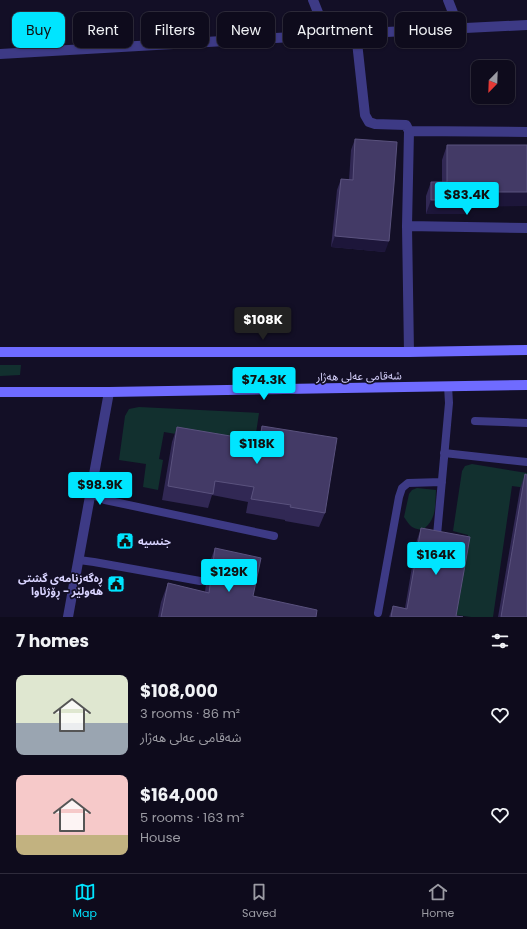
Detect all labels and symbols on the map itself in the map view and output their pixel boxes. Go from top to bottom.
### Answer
north arrow [471,60,515,104]
pin: $83.4K [434,182,500,216]
pin: $108K [235,307,291,341]
pin: $74.3K [231,367,297,401]
street label: شەقامی عەلی هەژار [315,367,402,385]
pin: $118K [229,431,285,465]
pin: $98.9K [67,472,133,506]
public building icon: جنسیە [115,531,135,551]
place label: جنسیە [138,533,171,549]
pin: $164K [408,542,464,576]
pin: $129K [201,559,257,593]
place label: ڕەگەزنامەی گشتی هەولێر - ڕۆژئاوا [18,570,103,600]
public building icon: ڕەگەزنامەی گشتی هەولێر - ڕۆژئاوا [106,574,126,594]

